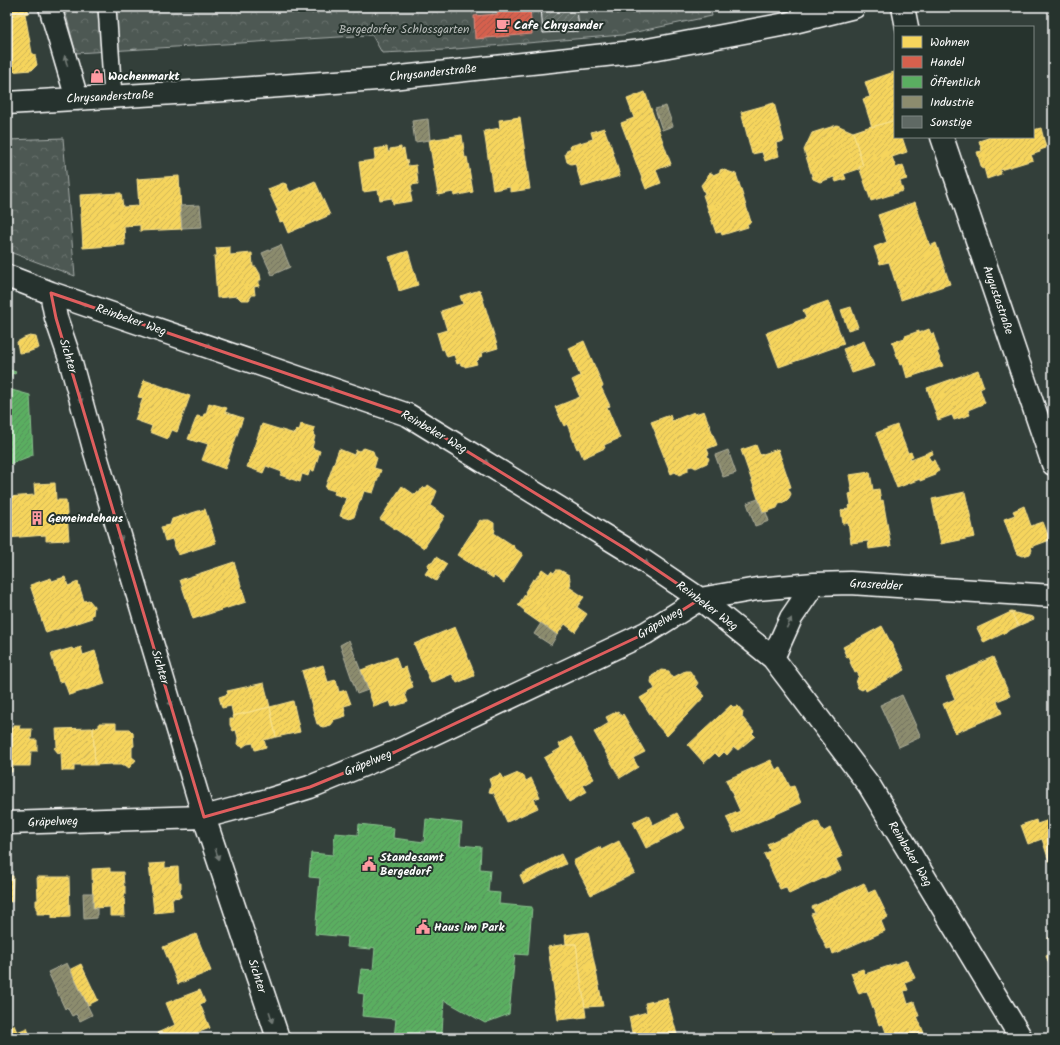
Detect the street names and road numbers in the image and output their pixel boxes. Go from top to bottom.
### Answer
street label: Chrysanderstraße [388,59,478,87]
street label: Chrysanderstraße [66,85,155,109]
street label: Augustastraße [977,263,1019,338]
street label: Reinbeker Weg [93,299,169,341]
street label: Sichter [54,336,83,376]
street label: Reinbeker Weg [397,405,471,459]
street label: Grasredder [849,574,904,596]
street label: Reinbeker Weg [672,576,742,636]
street label: Gräpelweg [634,602,687,644]
street label: Sichter [146,647,175,687]
street label: Gräpelweg [341,744,395,782]
street label: Gräpelweg [28,812,79,832]
street label: Reinbeker Weg [883,818,937,891]
street label: Sichter [243,956,272,997]

